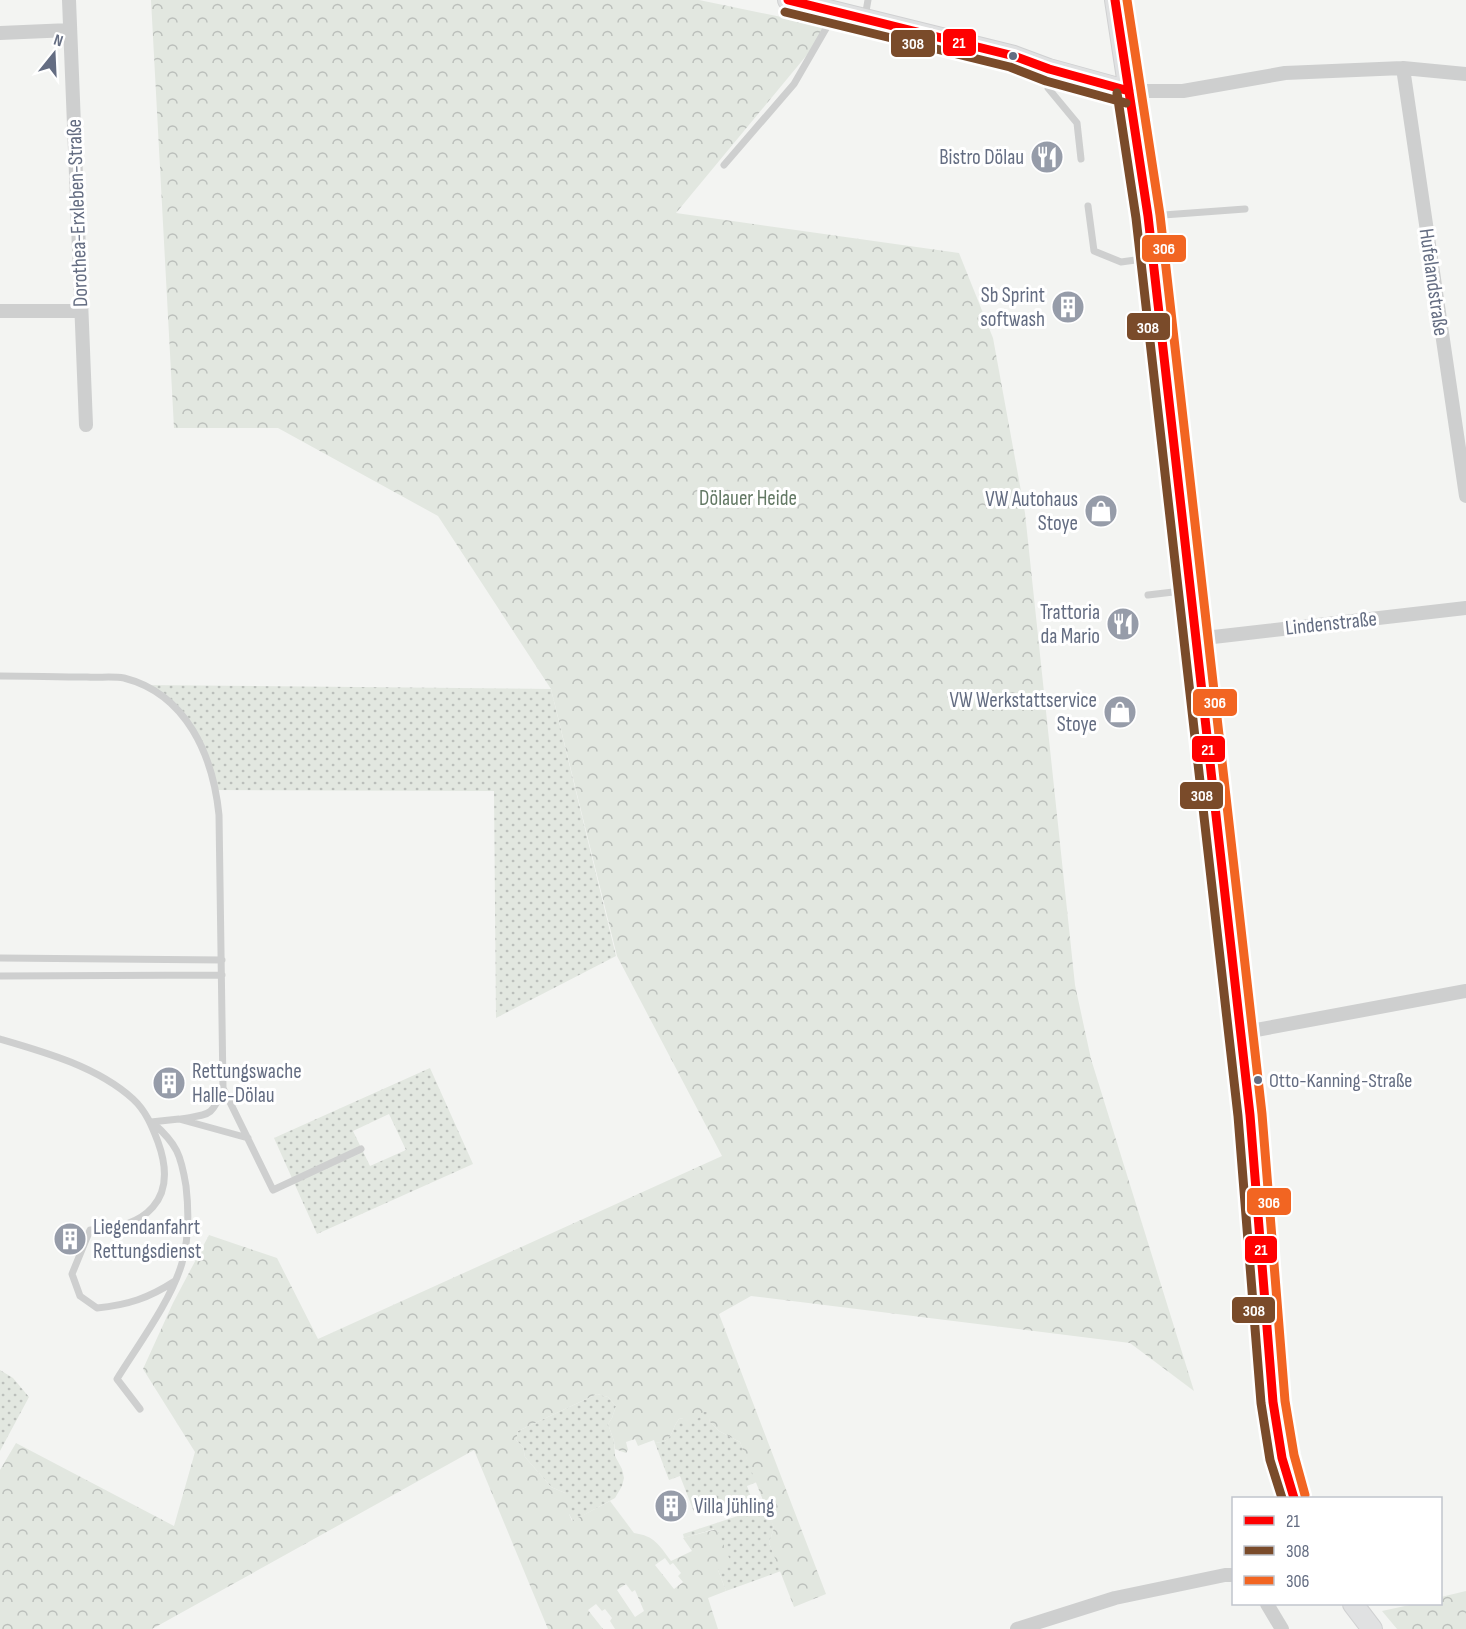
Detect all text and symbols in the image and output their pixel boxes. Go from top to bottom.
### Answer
north arrow [24,24,84,84]
line badge: 21 [942,28,977,57]
line badge: 308 [890,29,936,58]
text: N [51,31,65,52]
text: 21 [952,34,966,53]
text: 308 [902,35,925,54]
unlabelled marker [1007,50,1019,62]
street label: Dorothea-Erxleben-Straße [62,118,93,307]
restaurant icon: Bistro Dölau [1029,139,1065,175]
place label: Bistro Dölau [939,145,1024,170]
street label: Hufelandstraße [1414,227,1453,337]
line badge: 306 [1141,234,1187,263]
text: 306 [1153,240,1175,259]
place label: Sb Sprint softwash [980,283,1045,332]
building icon: Sb Sprint softwash [1050,289,1086,325]
line badge: 308 [1126,312,1171,341]
text: 308 [1137,319,1160,338]
park label: Dölauer Heide [699,486,797,511]
place label: VW Autohaus Stoye [985,487,1078,536]
shop icon: VW Autohaus Stoye [1083,493,1119,529]
place label: Trattoria da Mario [1040,600,1100,649]
restaurant icon: Trattoria da Mario [1105,606,1141,642]
street label: Lindenstraße [1284,606,1378,641]
place label: VW Werkstattservice Stoye [949,688,1097,737]
line badge: 306 [1192,688,1238,717]
shop icon: VW Werkstattservice Stoye [1102,694,1138,730]
text: 306 [1204,694,1226,713]
line badge: 21 [1191,735,1226,763]
text: 21 [1201,741,1215,760]
line badge: 308 [1179,781,1224,810]
text: 308 [1191,787,1214,806]
place label: Rettungswache Halle-Dölau [192,1059,302,1108]
building icon: Rettungswache Halle-Dölau [151,1065,187,1101]
place label: Otto-Kanning-Straße [1269,1069,1412,1093]
marker: Otto-Kanning-Straße [1252,1074,1264,1086]
line badge: 306 [1246,1187,1292,1216]
text: 306 [1258,1194,1280,1213]
place label: Liegendanfahrt Rettungsdienst [93,1215,201,1264]
building icon: Liegendanfahrt Rettungsdienst [52,1221,88,1257]
line badge: 21 [1244,1235,1278,1264]
text: 21 [1254,1241,1268,1260]
line badge: 308 [1231,1296,1276,1324]
text: 308 [1243,1302,1266,1321]
building icon: Villa Jühling [653,1488,689,1524]
place label: Villa Jühling [694,1494,774,1519]
legend [1232,1497,1442,1605]
text: 21 [1286,1511,1300,1532]
text: 308 [1286,1541,1310,1562]
text: 306 [1286,1571,1310,1592]

